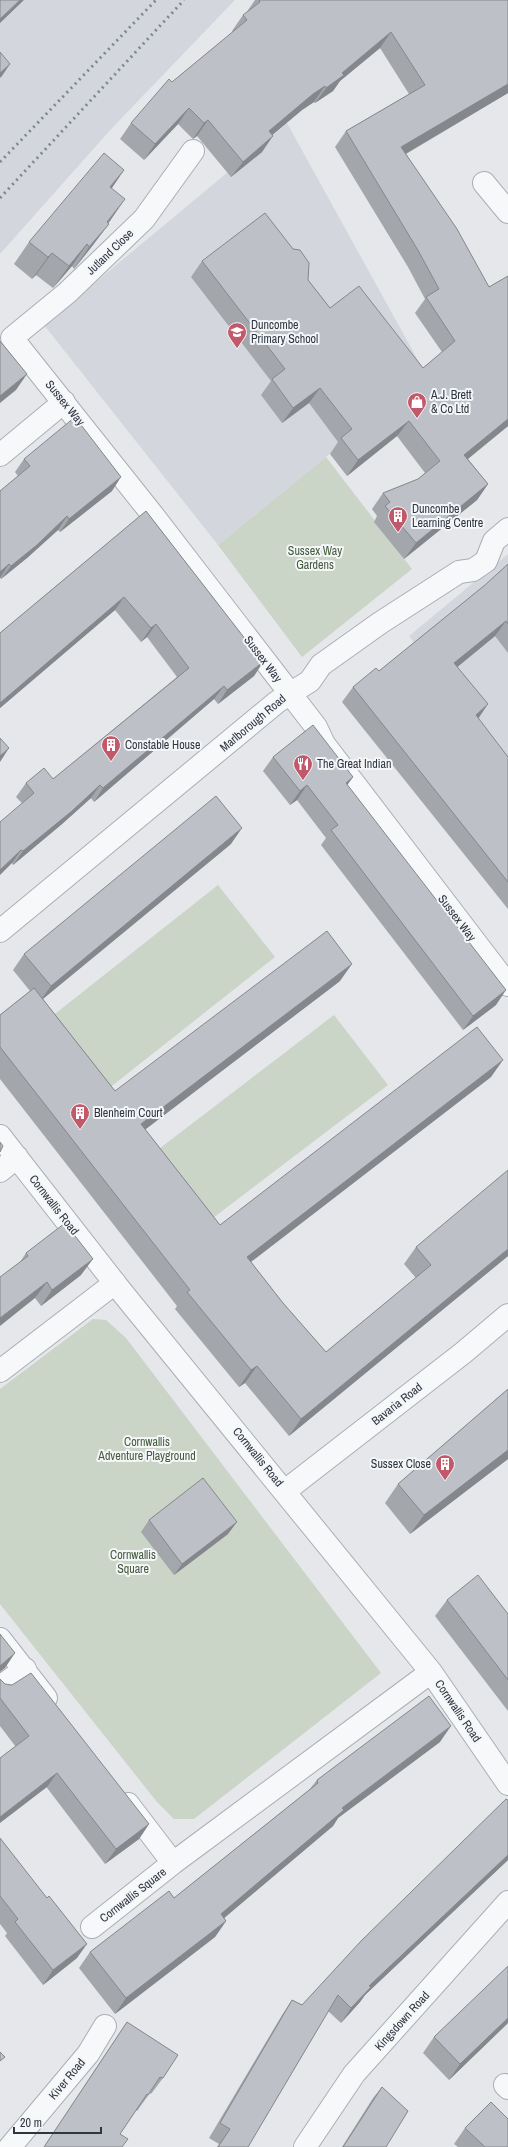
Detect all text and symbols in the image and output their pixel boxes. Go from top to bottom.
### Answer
street label: Jutland Close [83,226,137,278]
place label: Duncombe Primary School [251,317,318,347]
school or university icon: Duncombe Primary School [226,321,248,349]
street label: Sussex Way [42,377,88,429]
place label: A.J. Brett & Co Ltd [430,387,472,417]
shop icon: A.J. Brett & Co Ltd [406,391,428,419]
place label: Duncombe Learning Centre [412,501,483,531]
building icon: Duncombe Learning Centre [387,505,409,533]
park label: Sussex Way Gardens [288,543,342,573]
street label: Sussex Way [240,632,286,686]
street label: Marlborough Road [217,691,289,755]
building icon: Constable House [100,734,122,762]
place label: Constable House [125,737,200,753]
restaurant icon: The Great Indian [292,753,314,781]
place label: The Great Indian [317,756,391,772]
street label: Sussex Way [434,891,480,945]
building icon: Blenheim Court [69,1102,91,1130]
place label: Blenheim Court [94,1105,163,1121]
street label: Cornwallis Road [25,1172,83,1238]
street label: Bavaria Road [368,1379,426,1429]
street label: Cornwallis Road [229,1424,287,1490]
park label: Cornwallis Adventure Playground [97,1434,196,1464]
building icon: Sussex Close [434,1453,456,1481]
place label: Sussex Close [371,1456,431,1472]
park label: Cornwallis Square [110,1547,156,1577]
street label: Cornwallis Road [431,1677,485,1745]
street label: Cornwallis Square [96,1864,170,1926]
street label: Kingsdown Road [371,1988,433,2054]
street label: Kiver Road [45,2055,89,2103]
scale bar [14,2109,101,2135]
text: 20 m [20,2115,42,2131]

